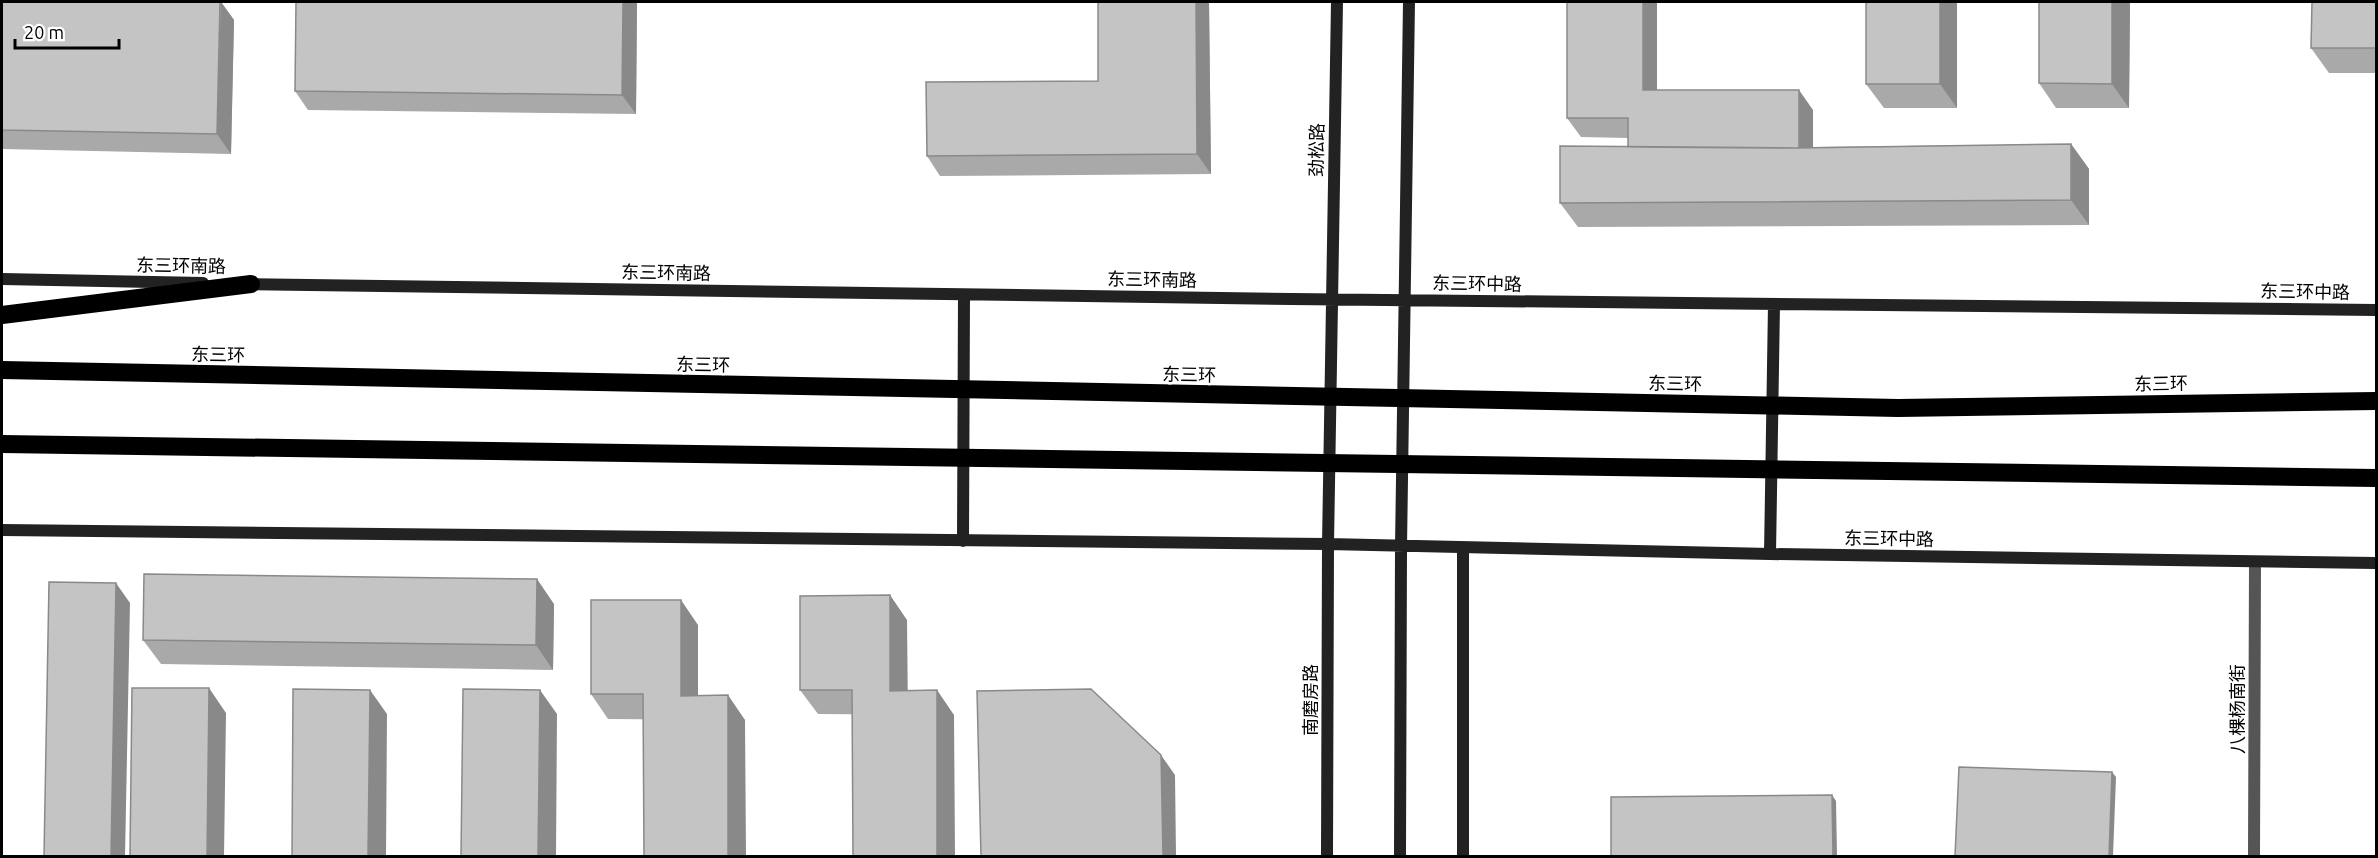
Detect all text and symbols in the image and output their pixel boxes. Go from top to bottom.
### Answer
scale bar [15,12,118,50]
text: 20 m [24,22,64,42]
street label: 劲松路 [1306,123,1326,177]
street label: 东三环南路 [136,254,226,276]
street label: 东三环南路 [621,261,711,283]
street label: 东三环南路 [1107,268,1197,290]
street label: 东三环中路 [1432,272,1522,294]
street label: 东三环中路 [2260,280,2350,302]
street label: 东三环 [191,344,245,364]
street label: 东三环 [676,354,730,374]
street label: 东三环 [1162,364,1216,384]
street label: 东三环 [1648,373,1702,393]
street label: 东三环 [2134,373,2188,393]
street label: 东三环中路 [1844,527,1934,549]
street label: 南磨房路 [1300,664,1320,736]
street label: 八棵杨南街 [2227,664,2247,754]

